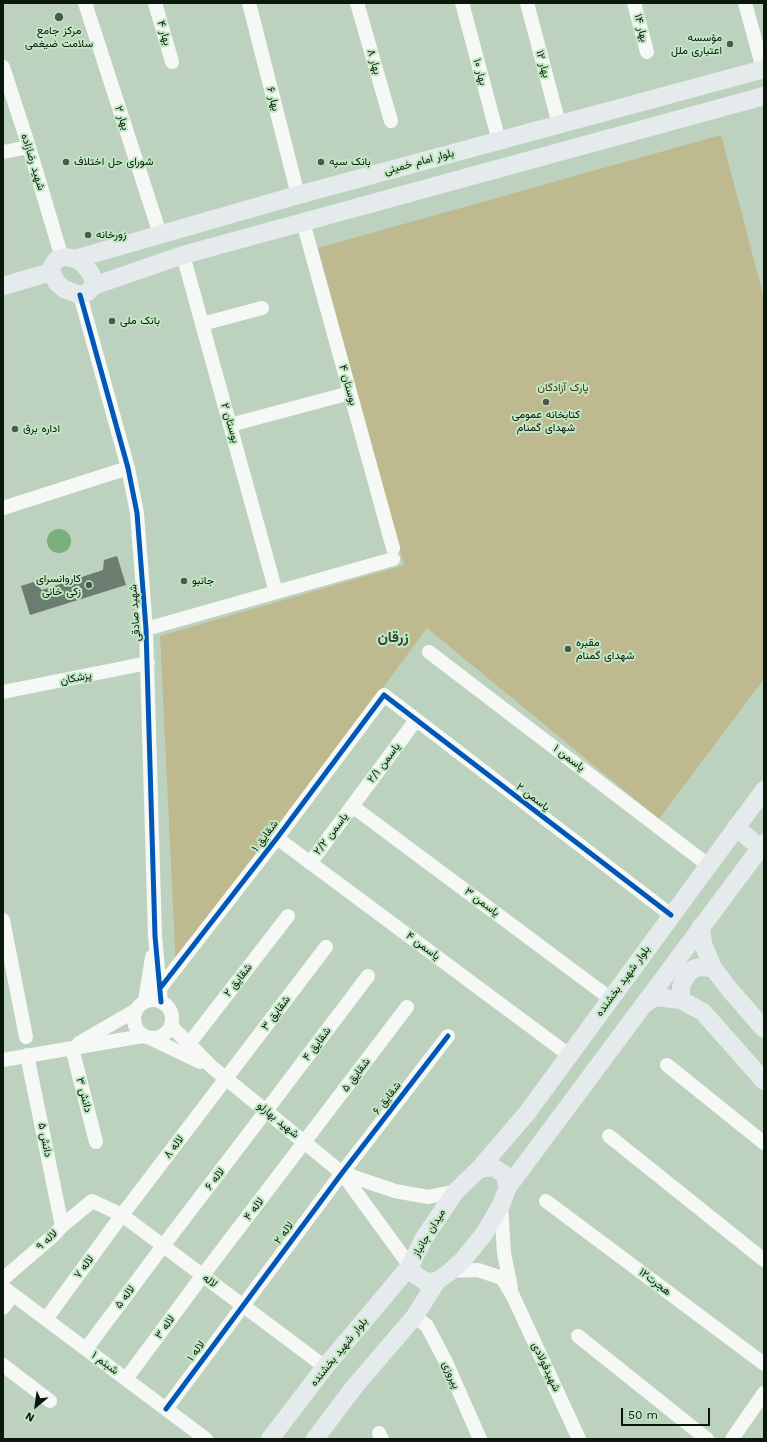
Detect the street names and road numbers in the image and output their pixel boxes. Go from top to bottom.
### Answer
street label: بهار ۱۴ [631,13,651,43]
street label: بهار ۴ [154,19,174,47]
street label: بهار ۸ [364,48,384,76]
street label: بهار ۱۲ [533,49,553,79]
street label: بهار ۱۰ [470,57,490,87]
street label: بهار ۶ [264,86,282,112]
street label: بهار ۲ [112,104,132,132]
street label: شهید رضازاده [18,132,48,192]
street label: بلوار امام خمینی [383,146,455,178]
street label: بوستان ۴ [336,363,360,407]
street label: بوستان ۲ [218,402,242,444]
street label: شهید صادقی [126,584,144,642]
street label: پزشکان [59,668,93,688]
street label: یاسمن ۲/۱ [365,740,403,786]
street label: یاسمن ۱ [551,742,587,774]
street label: یاسمن ۲ [514,780,552,814]
street label: یاسمن ۲/۲ [311,810,351,858]
street label: شقایق ۱ [249,818,281,854]
street label: یاسمن ۳ [462,885,502,919]
street label: یاسمن ۴ [403,929,443,963]
street label: بلوار شهید بخشنده [593,943,653,1019]
street label: شقایق ۲ [221,961,255,999]
street label: شقایق ۳ [259,993,293,1033]
street label: شقایق ۴ [300,1024,334,1064]
street label: شقایق ۵ [339,1055,373,1095]
street label: دانش ۳ [73,1076,95,1114]
street label: شقایق ۶ [370,1079,404,1117]
street label: شهید بهارلو [254,1099,302,1141]
street label: دانش ۵ [35,1122,55,1158]
street label: لاله ۸ [161,1133,187,1161]
street label: لاله ۶ [202,1165,228,1193]
street label: لاله ۴ [241,1195,267,1223]
street label: میدان جانباز [410,1207,448,1259]
street label: لاله ۲ [271,1219,297,1247]
street label: لاله ۹ [34,1227,60,1253]
street label: لاله ۷ [71,1253,97,1281]
street label: هجرت۱۲ [636,1266,674,1298]
street label: لاله [200,1271,220,1291]
street label: لاله ۵ [112,1283,138,1311]
street label: لاله ۳ [152,1313,178,1341]
street label: بلوار شهید بخشنده [307,1315,371,1389]
street label: لاله ۱ [184,1338,208,1364]
street label: شهیدفولادی [529,1340,563,1394]
street label: شبنم ۱ [89,1349,121,1377]
street label: پیروزی [439,1359,463,1391]

